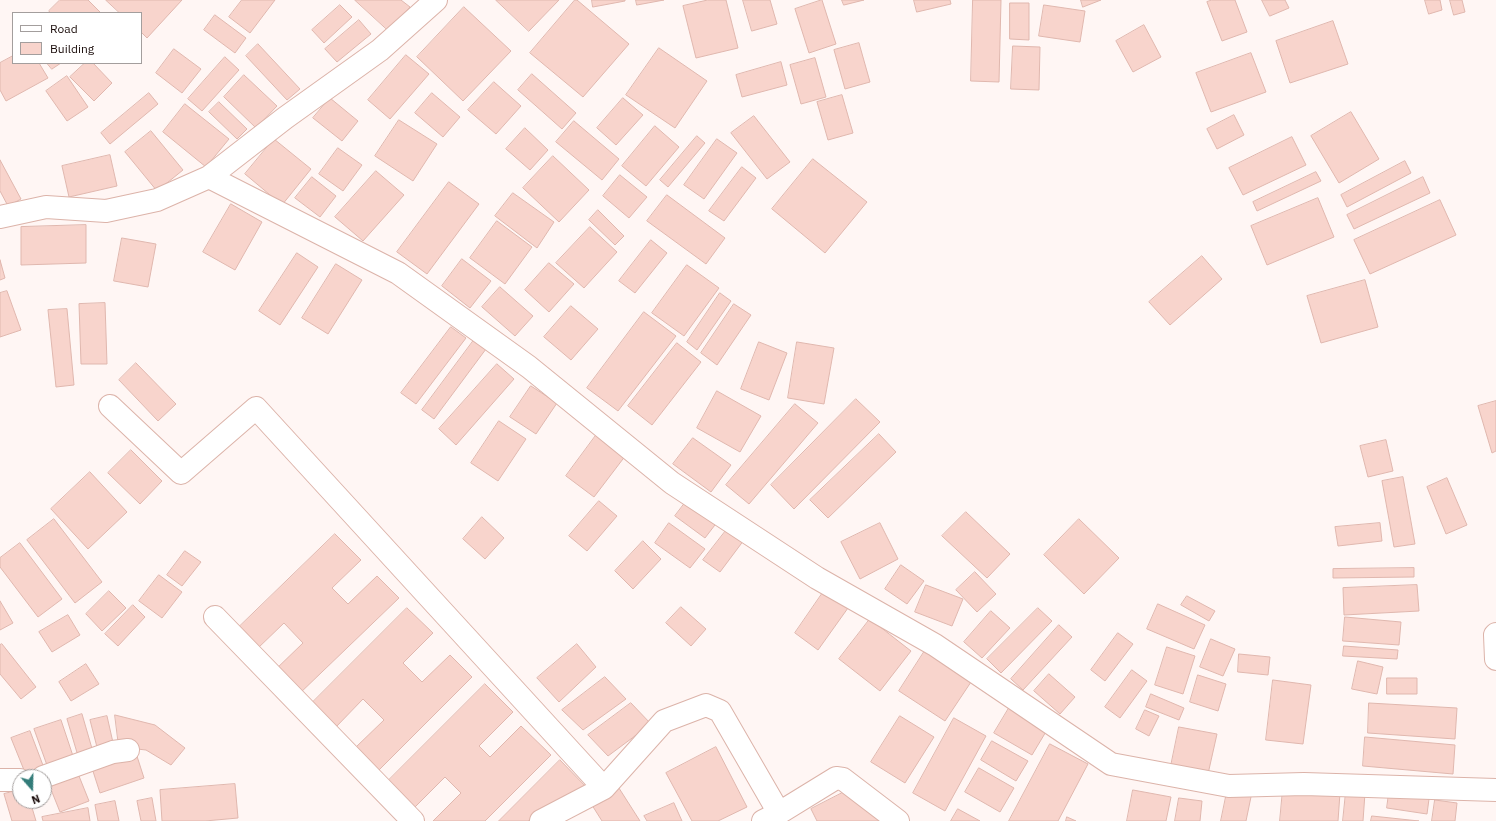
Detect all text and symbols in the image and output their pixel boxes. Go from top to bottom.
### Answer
legend [12,12,142,64]
text: Road [50,21,78,36]
text: Building [50,41,94,56]
north arrow [12,769,52,809]
text: N [30,791,42,807]

